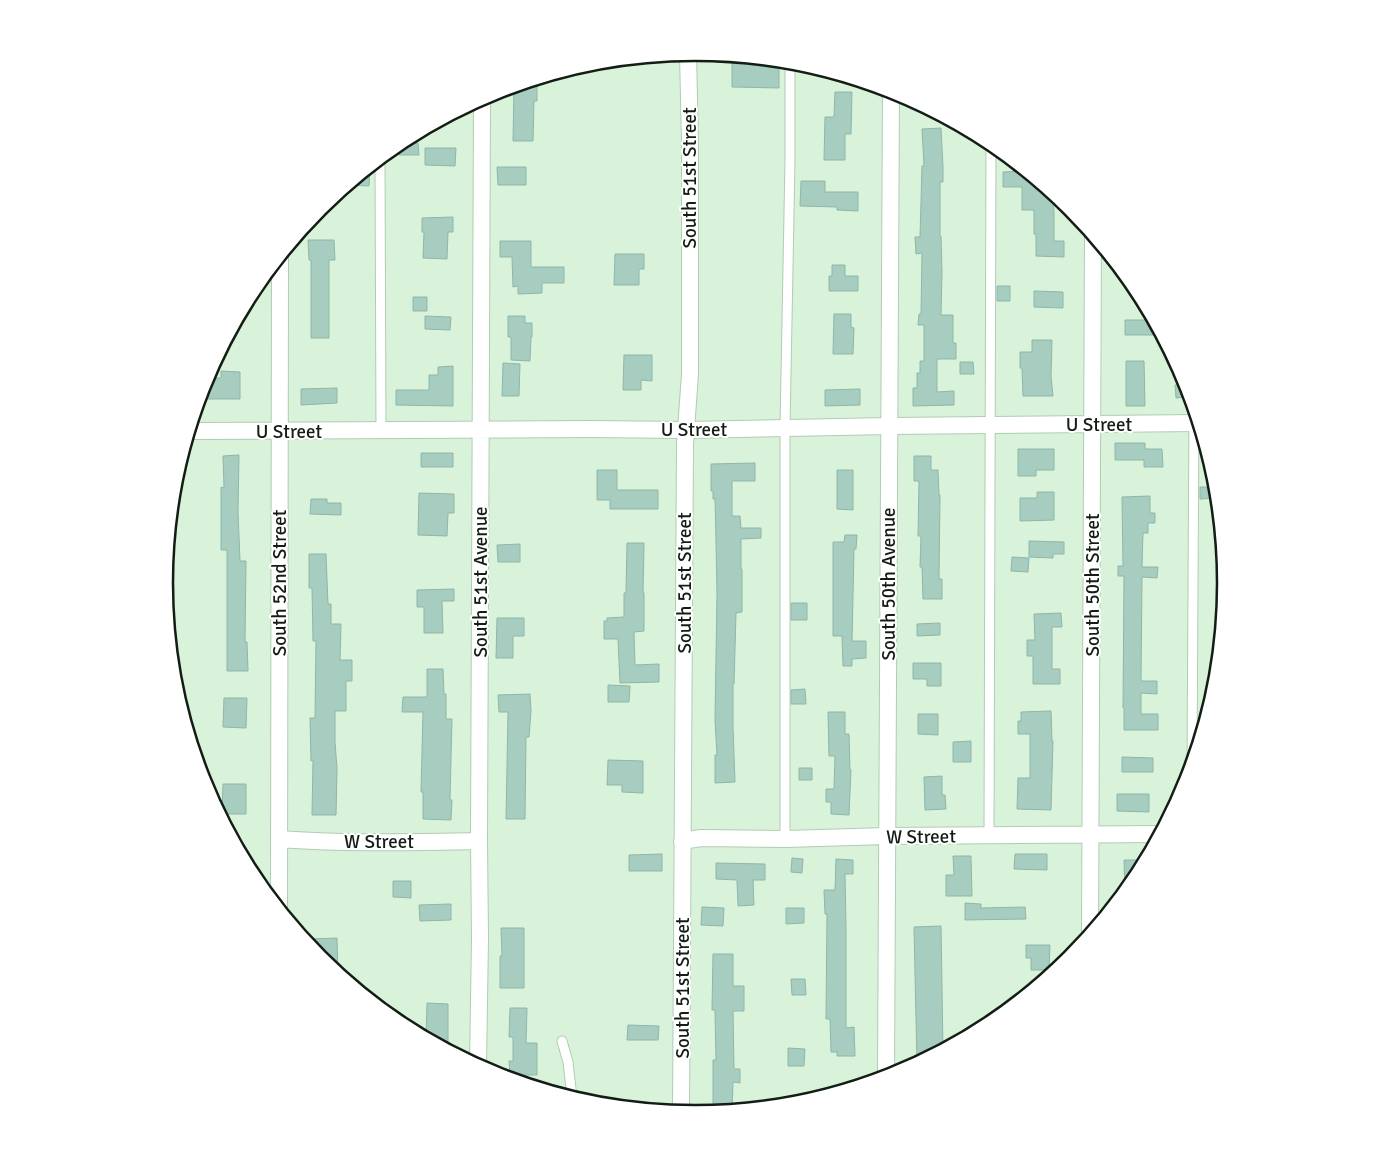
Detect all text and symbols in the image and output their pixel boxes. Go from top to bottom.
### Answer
street label: South 51st Street [678,107,702,249]
street label: U Street [1066,413,1133,437]
street label: U Street [661,418,728,442]
street label: U Street [256,420,323,444]
street label: South 51st Avenue [469,506,493,658]
street label: South 50th Avenue [877,507,901,661]
street label: South 52nd Street [268,509,292,656]
street label: South 51st Street [673,512,697,654]
street label: South 50th Street [1081,513,1105,657]
street label: W Street [886,824,956,850]
street label: W Street [344,830,414,854]
street label: South 51st Street [671,917,695,1059]

